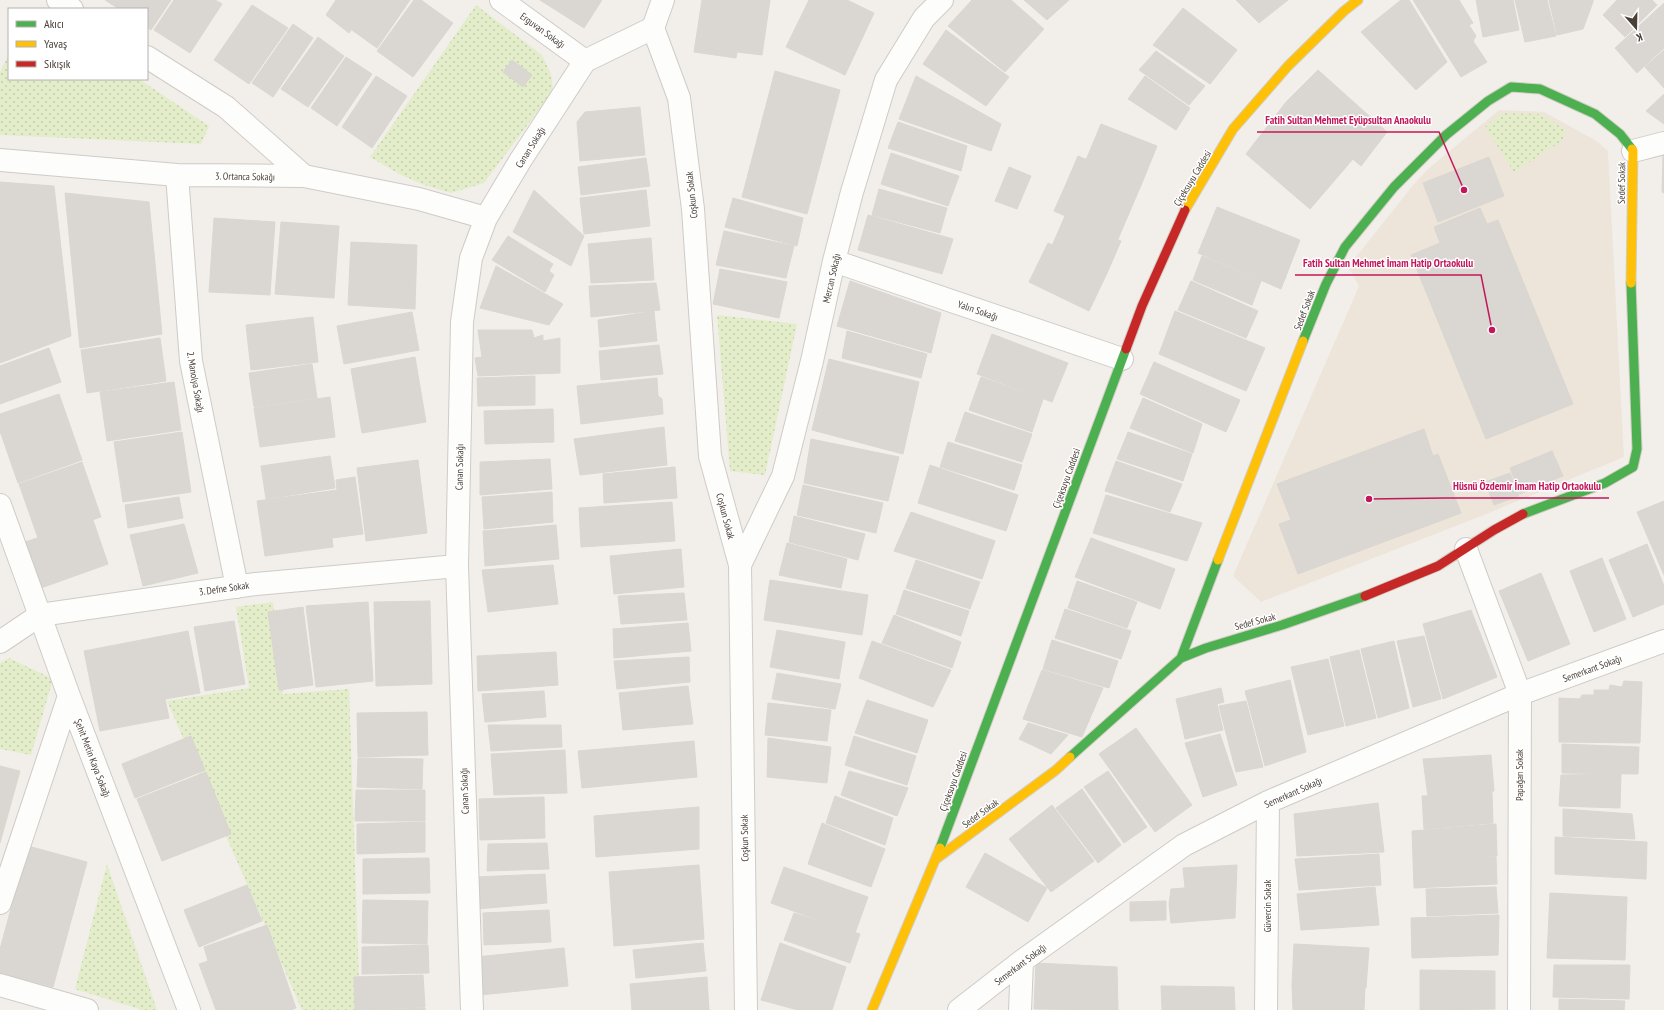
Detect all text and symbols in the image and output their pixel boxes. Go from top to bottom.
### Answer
legend [8,8,148,80]
north arrow [1616,8,1656,48]
street label: Erguvan Sokağı [517,10,568,51]
text: Akıcı [44,16,64,31]
text: K [1634,30,1645,45]
text: Yavaş [44,36,67,51]
text: Sıkışık [44,56,71,71]
callout: Fatih Sultan Mehmet Eyüpsultan Anaokulu [1257,109,1439,132]
text: Fatih Sultan Mehmet Eyüpsultan Anaokulu [1265,113,1431,127]
street label: Canan Sokağı [513,124,548,170]
street label: Çiçeksuyu Caddesi [1171,148,1214,209]
street label: Sedef Sokak [1615,162,1628,204]
street label: 3. Ortanca Sokağı [215,169,275,184]
street label: Coşkun Sokak [683,171,700,219]
street label: Mercan Sokağı [819,252,843,304]
callout: Fatih Sultan Mehmet İmam Hatip Ortaokulu [1295,252,1481,275]
text: Fatih Sultan Mehmet İmam Hatip Ortaokulu [1303,256,1473,270]
street label: Sedef Sokak [1291,288,1318,332]
street label: Yalın Sokağı [956,297,1000,323]
street label: 2. Manolya Sokağı [184,350,207,414]
street label: Canan Sokağı [453,444,466,490]
street label: Çiçeksuyu Caddesi [1050,446,1083,510]
callout: Hüsnü Özdemir İmam Hatip Ortaokulu [1445,475,1609,498]
text: Hüsnü Özdemir İmam Hatip Ortaokulu [1453,479,1601,493]
street label: Coşkun Sokak [713,492,738,541]
street label: 3. Defne Sokak [198,579,250,598]
street label: Sedef Sokak [1233,610,1277,633]
street label: Semerkant Sokağı [1561,652,1623,685]
street label: Şehit Metin Kaya Sokağı [72,717,114,799]
street label: Çiçeksuyu Caddesi [937,749,970,813]
street label: Papağan Sokak [1513,749,1526,801]
street label: Canan Sokağı [457,768,472,814]
street label: Semerkant Sokağı [1262,774,1324,811]
street label: Sedef Sokak [960,796,1001,831]
street label: Coşkun Sokak [738,814,751,862]
street label: Güvercin Sokak [1261,880,1274,932]
street label: Semerkant Sokağı [992,941,1049,988]

